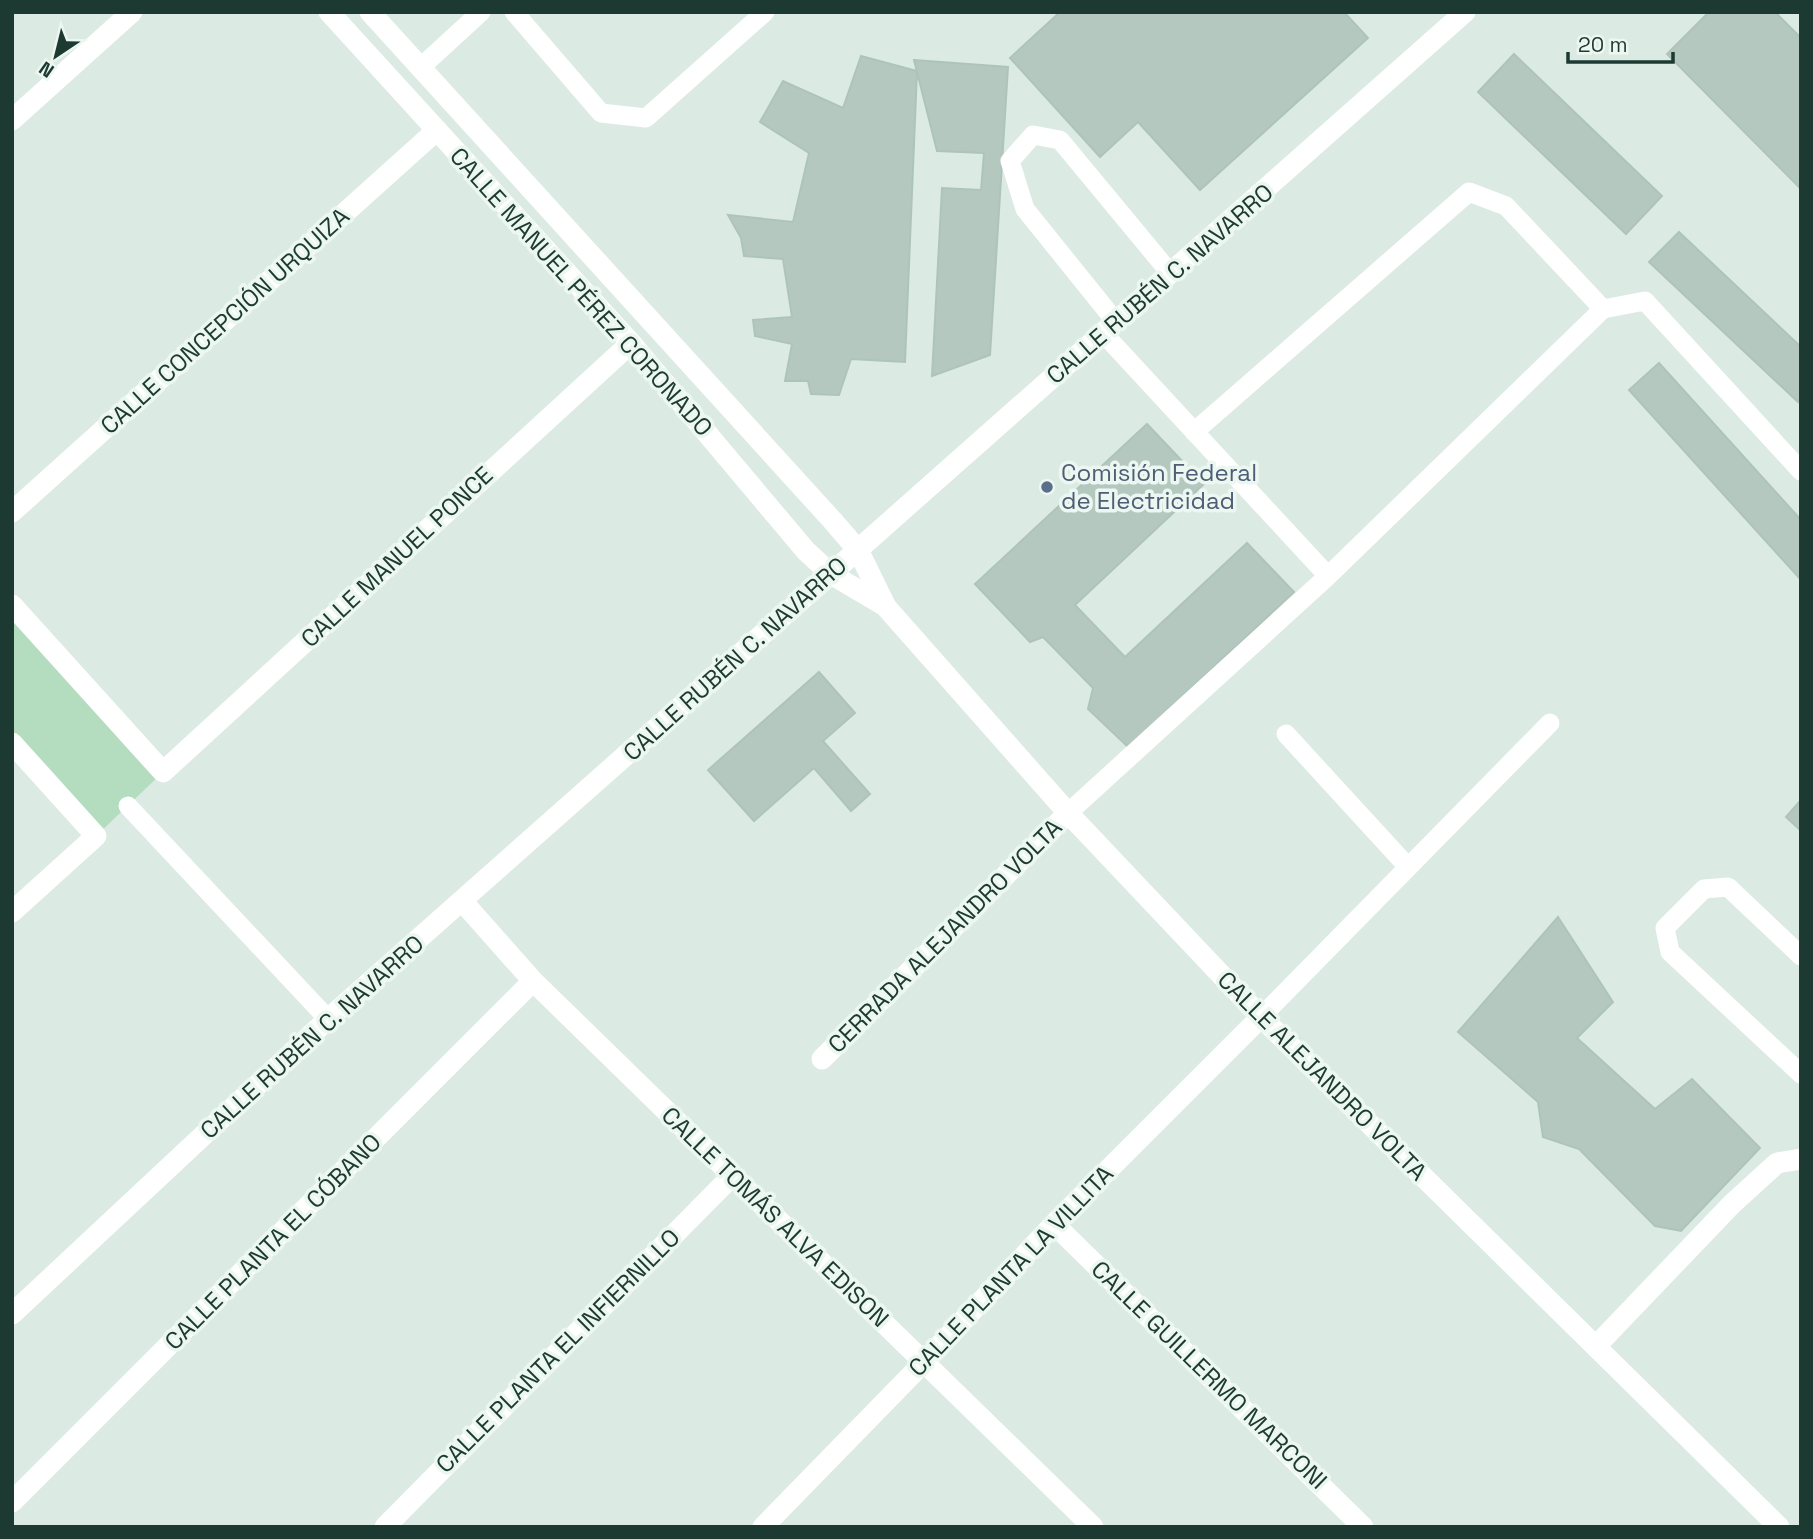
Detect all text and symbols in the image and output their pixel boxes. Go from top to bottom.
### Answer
north arrow [21,21,91,91]
scale bar [1568,21,1673,65]
text: 20 m [1578,31,1628,58]
text: N [34,56,59,83]
street label: CALLE MANUEL PÉREZ CORONADO [443,141,720,443]
street label: CALLE RUBÉN C. NAVARRO [1040,177,1279,391]
street label: CALLE CONCEPCIÓN URQUIZA [94,201,356,441]
place label: Comisión Federal de Electricidad [1061,457,1257,516]
street label: CALLE MANUEL PONCE [294,460,499,654]
marker: Comisión Federal de Electricidad [1039,479,1055,495]
street label: CALLE RUBÉN C. NAVARRO [616,550,853,767]
street label: CERRADA ALEJANDRO VOLTA [821,812,1068,1059]
street label: CALLE RUBÉN C. NAVARRO [193,928,430,1145]
street label: CALLE ALEJANDRO VOLTA [1211,964,1434,1187]
street label: CALLE TOMÁS ALVA EDISON [655,1100,896,1333]
street label: CALLE PLANTA EL CÓBANO [158,1127,388,1357]
street label: CALLE PLANTA LA VILLITA [902,1158,1120,1383]
street label: CALLE PLANTA EL INFIERNILLO [429,1222,686,1479]
street label: CALLE GUILLERMO MARCONI [1085,1254,1334,1496]

